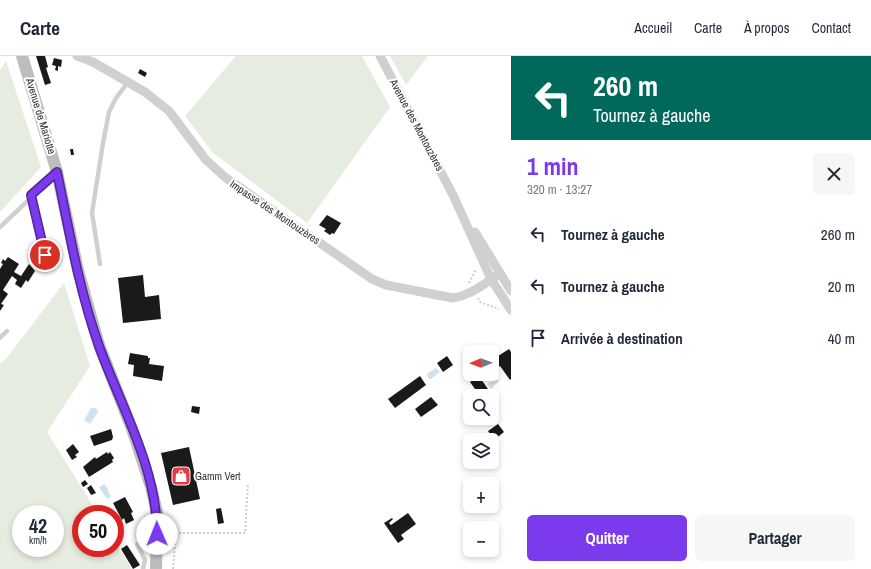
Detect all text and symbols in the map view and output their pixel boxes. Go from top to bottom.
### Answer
text: Carte [20,15,60,41]
text: Accueil [634,19,672,37]
text: Carte [694,19,722,37]
text: À propos [744,19,789,37]
text: Contact [811,19,851,37]
text: 260 m [593,67,658,105]
icon: left [527,72,579,124]
street label: Avenue de Mariotte [23,75,59,156]
street label: Avenue des Montouzères [386,76,447,174]
text: Tournez à gauche [593,103,710,128]
text: 1 min [527,150,578,182]
button: close [813,153,855,195]
street label: Impasse des Montouzères [227,177,323,248]
text: 320 m · 13:27 [527,181,592,198]
icon: left [527,223,549,245]
text: Tournez à gauche [561,224,665,245]
text: 260 m [821,224,855,245]
pin [28,238,62,272]
icon: arrive [34,244,56,266]
icon: left [527,275,549,297]
text: Tournez à gauche [561,276,665,297]
text: 20 m [828,276,855,297]
icon: arrive [527,327,549,349]
text: Arrivée à destination [561,328,683,349]
text: 40 m [828,328,855,349]
north arrow [463,345,499,381]
map controls [463,345,499,557]
button: search [463,389,499,425]
button: layers [463,433,499,469]
shop icon: Gamm Vert [170,465,192,487]
place label: Gamm Vert [195,469,241,483]
button: + [463,477,499,513]
speed limit sign: 50 [72,505,124,557]
text: 42 [29,512,47,539]
position arrow [136,513,178,555]
button: Quitter [527,515,687,561]
button: Partager [695,515,855,561]
button: − [463,521,499,557]
text: km/h [29,534,47,547]

